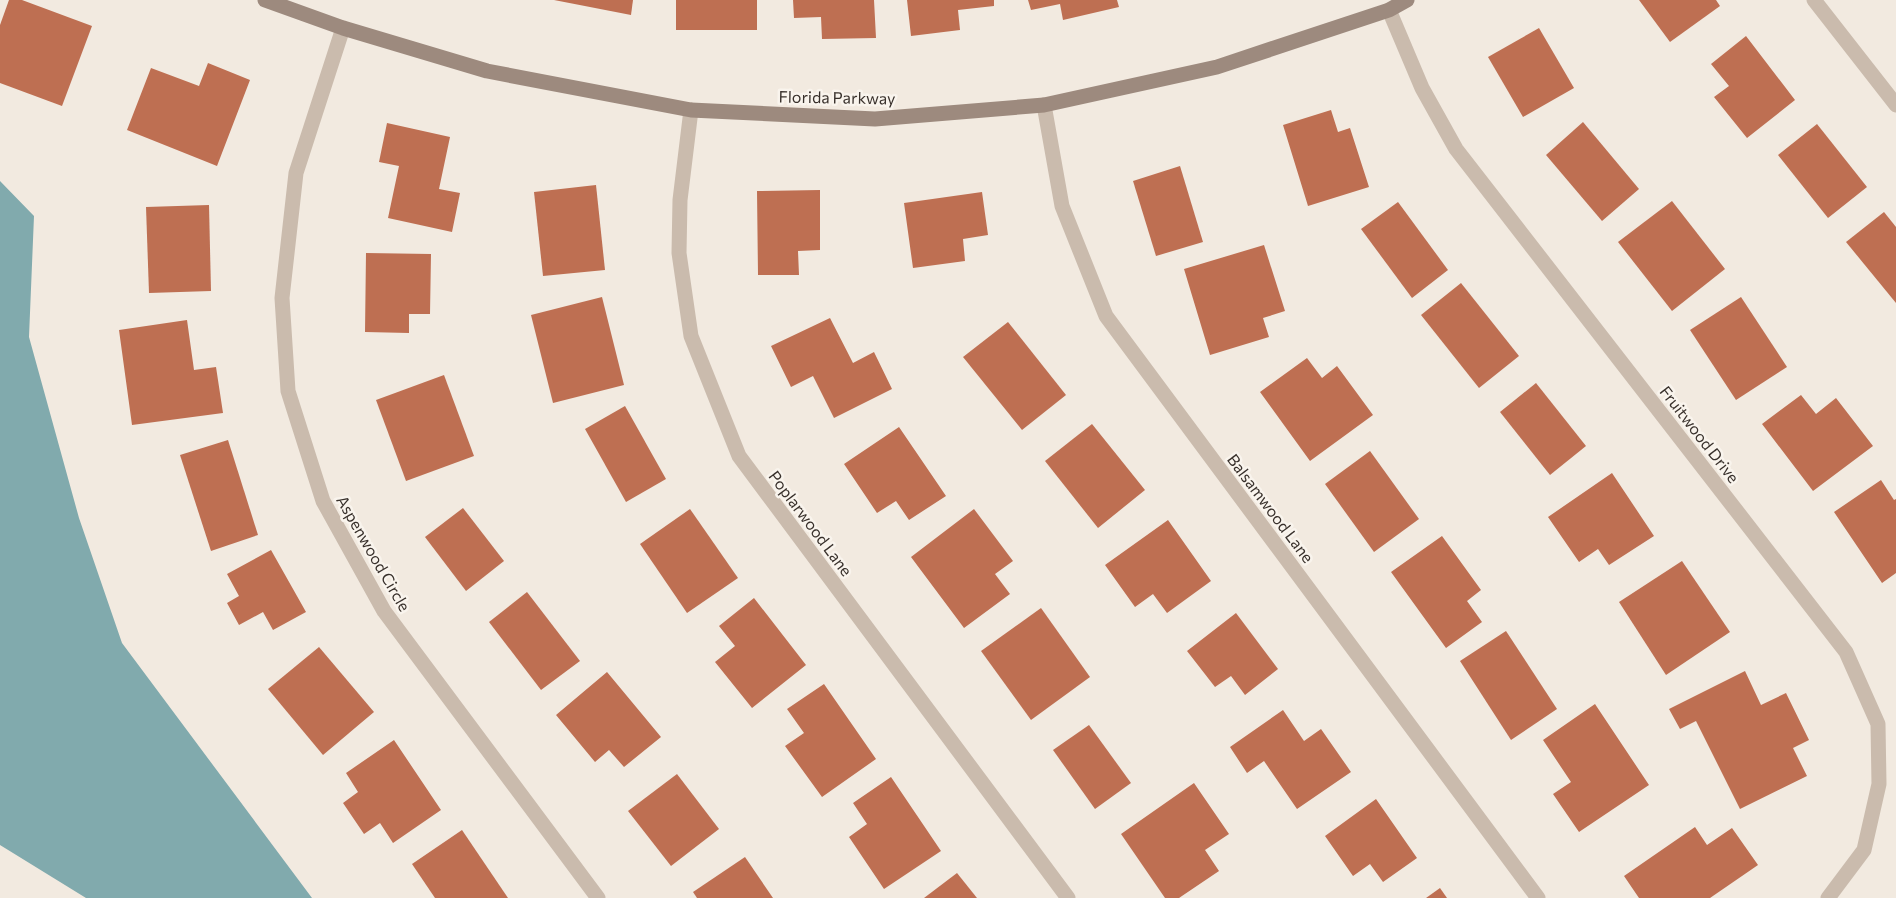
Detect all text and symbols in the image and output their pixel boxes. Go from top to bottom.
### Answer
street label: Florida Parkway [779,86,895,108]
street label: Fruitwood Drive [1656,382,1744,486]
street label: Balsamwood Lane [1224,450,1318,566]
street label: Poplarwood Lane [765,467,857,579]
street label: Aspenwood Circle [333,492,415,614]

